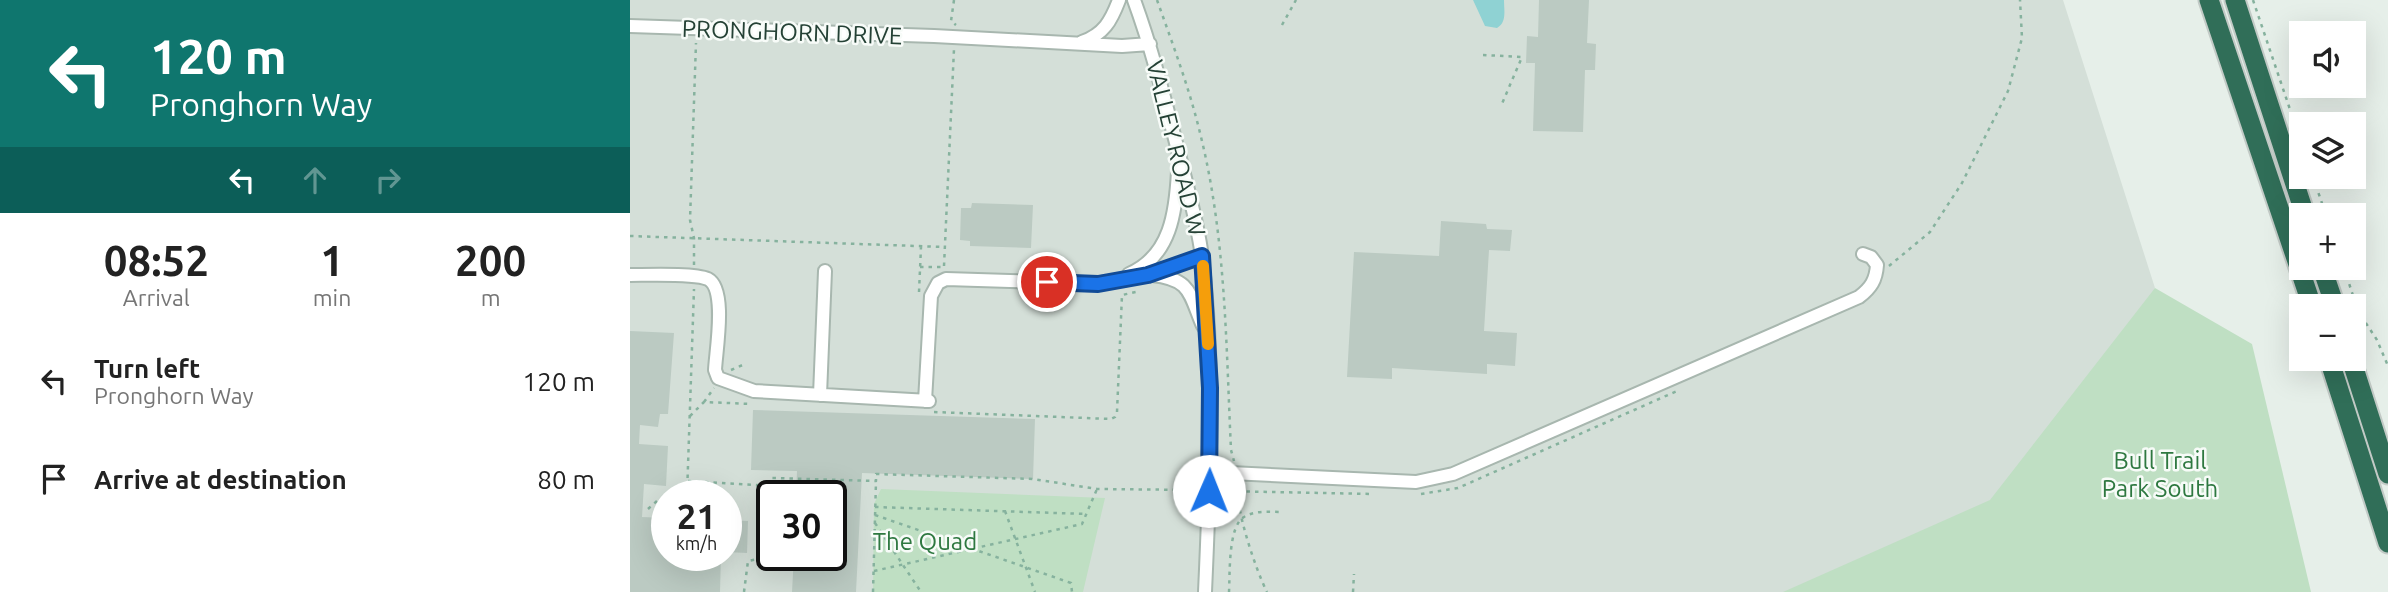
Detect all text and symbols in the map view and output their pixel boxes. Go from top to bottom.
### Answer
street label: PRONGHORN DRIVE [681,15,903,49]
map controls [2289,21,2366,371]
button: sound [2289,21,2366,98]
icon: left [35,28,126,119]
text: 120 m [150,28,287,83]
street label: VALLEY ROAD W [1141,57,1211,239]
text: Pronghorn Way [150,86,372,122]
button: layers [2289,112,2366,189]
icon: left [223,161,261,199]
icon: ahead [296,161,334,199]
icon: right [369,161,407,199]
button: + [2289,203,2366,280]
text: 08:52 [104,237,209,284]
text: 1 [320,237,344,284]
text: 200 [455,237,526,284]
pin [1017,252,1077,312]
icon: arrive [1028,263,1066,301]
text: Arrival [123,285,190,310]
text: min [313,285,351,310]
text: m [481,285,501,310]
button: − [2289,294,2366,371]
text: Turn left [94,354,200,383]
icon: left [35,362,73,400]
text: 120 m [523,367,595,396]
text: Pronghorn Way [94,383,254,408]
park label: Bull Trail Park South [2102,447,2218,502]
position arrow [1172,454,1246,528]
icon: arrive [35,460,73,498]
text: Arrive at destination [94,465,347,494]
text: 80 m [537,465,595,494]
speed limit sign: 30 [756,480,847,571]
text: 21 [677,496,716,536]
park label: The Quad [873,528,977,555]
text: km/h [676,533,717,553]

